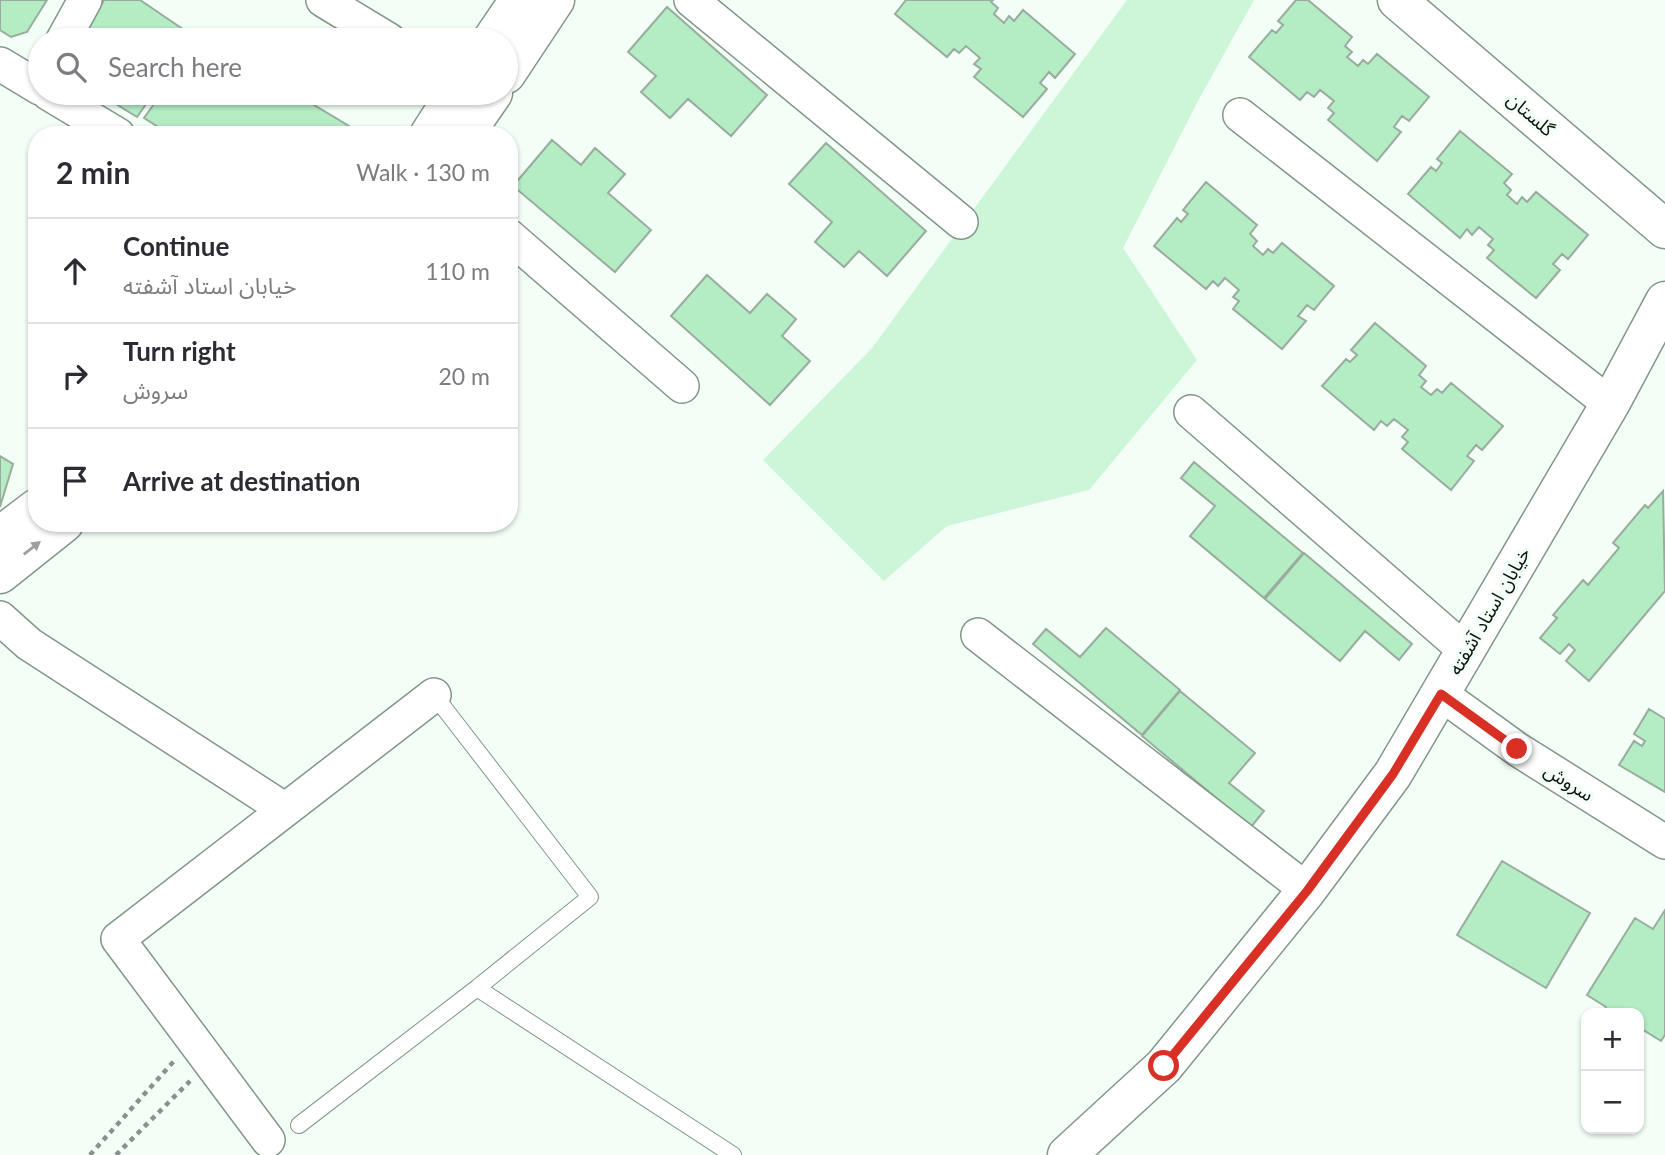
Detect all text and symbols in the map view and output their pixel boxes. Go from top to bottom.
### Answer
search box [28,28,518,105]
icon: search [52,48,90,86]
text: Search here [108,51,242,83]
street label: گلستان [1503,87,1561,141]
text: 2 min [56,154,130,190]
text: Walk · 130 m [356,158,490,186]
text: Continue [123,230,229,262]
icon: ahead [56,252,94,290]
text: 110 m [425,257,490,285]
text: خیابان استاد آشفته [123,271,297,299]
text: Turn right [123,335,236,367]
icon: right [56,357,94,395]
text: 20 m [439,362,490,390]
text: سروش [123,376,188,404]
icon: arrive [56,462,94,500]
text: Arrive at destination [123,465,360,497]
one-way arrow [23,542,41,556]
street label: خیابان استاد آشفته [1443,543,1534,679]
route end [1501,733,1532,764]
street label: سروش [1540,758,1598,806]
map controls [1581,1008,1644,1134]
button: + [1581,1008,1644,1071]
route start [1148,1050,1179,1081]
button: − [1581,1071,1644,1134]

